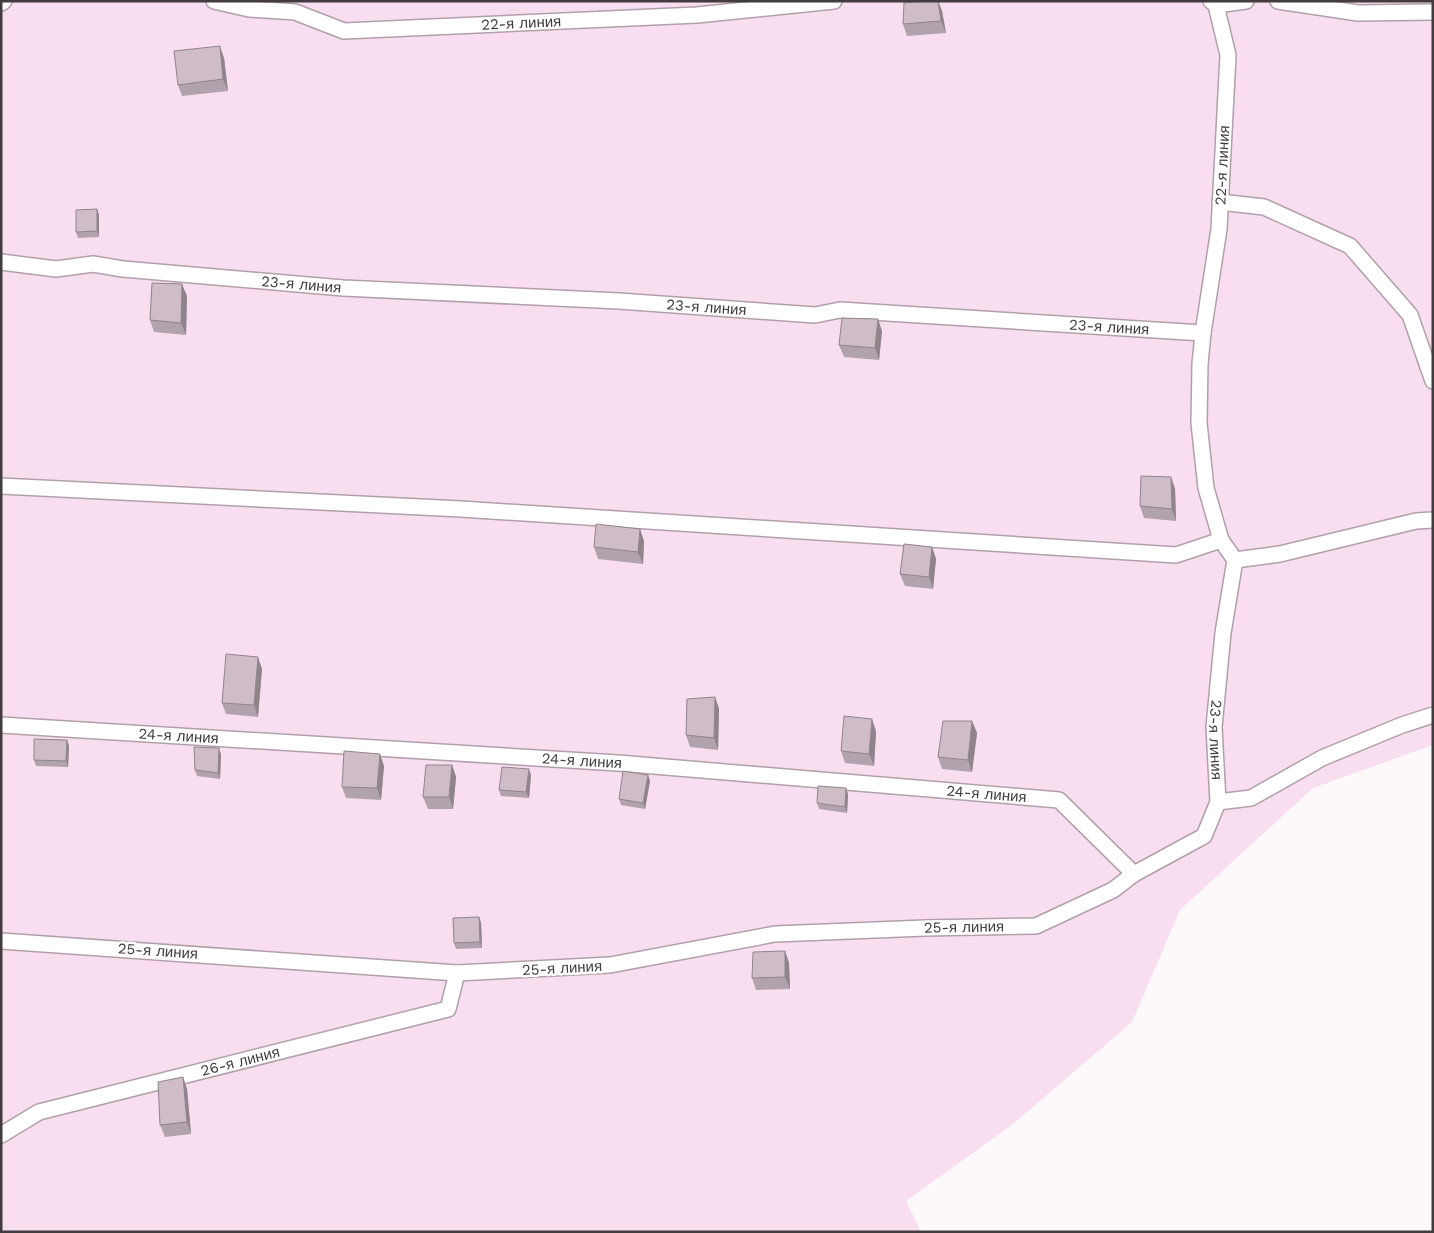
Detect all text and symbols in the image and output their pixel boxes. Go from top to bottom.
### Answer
street label: 22-я линия [481,12,562,34]
street label: 22-я линия [1211,125,1233,206]
street label: 23-я линия [260,272,342,297]
street label: 23-я линия [666,295,747,319]
street label: 23-я линия [1068,316,1150,339]
street label: 23-я линия [1205,699,1226,780]
street label: 24-я линия [138,724,219,747]
street label: 24-я линия [541,749,623,772]
street label: 24-я линия [946,782,1027,806]
street label: 25-я линия [924,917,1004,937]
street label: 25-я линия [117,939,199,963]
street label: 25-я линия [521,957,603,979]
street label: 26-я линия [199,1043,282,1080]

